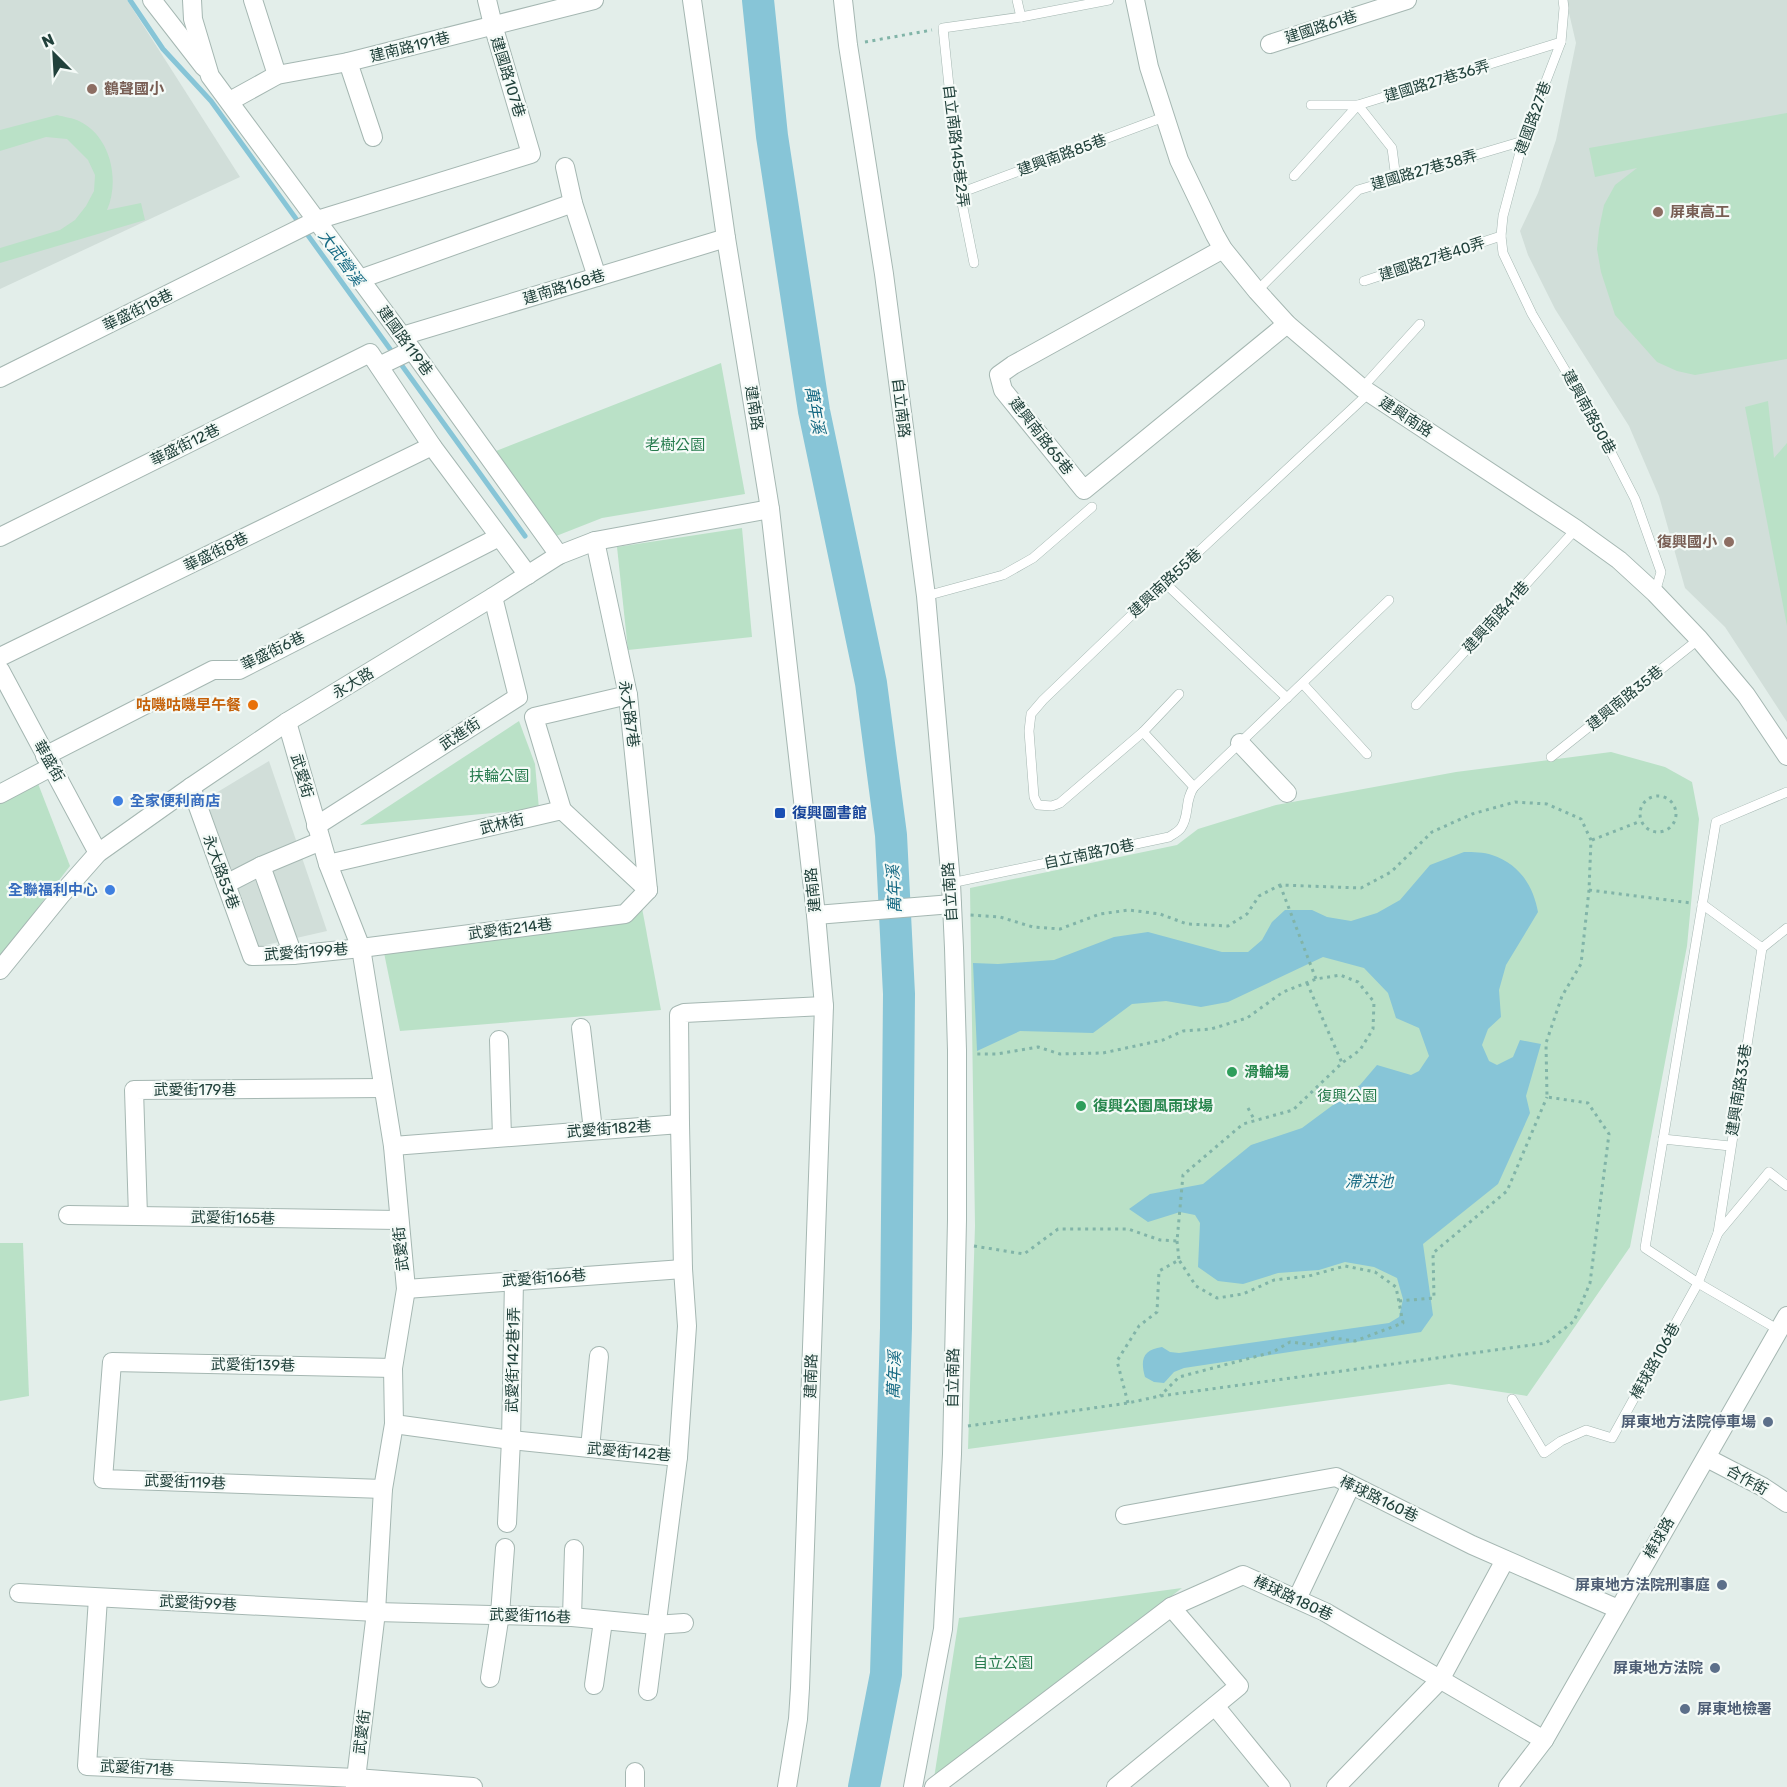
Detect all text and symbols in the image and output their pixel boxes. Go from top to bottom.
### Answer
street label: 建國路61巷 [1283,7,1359,47]
north arrow [24,24,84,84]
street label: 建南路191巷 [368,28,452,66]
text: N [39,30,57,52]
street label: 建國路107巷 [487,34,529,120]
street label: 建國路27巷36弄 [1382,56,1492,106]
street label: 建國路27巷 [1511,79,1555,157]
place label: 鶴聲國小 [104,80,165,98]
marker: 鶴聲國小 [85,82,99,96]
street label: 自立南路145巷2弄 [940,84,972,208]
street label: 建興南路85巷 [1015,131,1109,179]
street label: 建國路27巷38弄 [1369,146,1479,194]
place label: 屏東高工 [1670,203,1730,221]
marker: 屏東高工 [1651,205,1665,219]
water label: 大武營溪 [315,227,369,291]
street label: 建國路27巷40弄 [1377,233,1487,285]
street label: 建南路168巷 [521,266,607,308]
street label: 華盛街18巷 [100,285,176,335]
street label: 建國路119巷 [374,303,436,379]
street label: 建興南路50巷 [1558,367,1620,457]
street label: 自立南路 [888,377,914,439]
street label: 建南路 [742,384,766,432]
water label: 萬年溪 [801,385,829,437]
street label: 建興南路 [1376,393,1436,441]
street label: 建興南路65巷 [1005,394,1077,478]
street label: 華盛街12巷 [147,420,223,470]
park label: 老樹公園 [645,436,705,454]
street label: 華盛街8巷 [181,529,251,575]
place label: 復興國小 [1657,533,1718,551]
marker: 復興國小 [1722,535,1736,549]
street label: 建興南路55巷 [1125,545,1205,621]
street label: 建興南路41巷 [1459,577,1533,657]
street label: 華盛街6巷 [238,628,308,674]
street label: 建興南路35巷 [1583,662,1667,734]
street label: 永大路 [329,664,377,702]
street label: 永大路7巷 [615,679,643,749]
place label: 咕嘰咕嘰早午餐 [136,696,241,714]
marker: 咕嘰咕嘰早午餐 [246,698,260,712]
street label: 武進街 [436,714,484,754]
street label: 華盛街 [30,737,68,785]
street label: 武愛街 [287,752,317,800]
park label: 扶輪公園 [469,767,529,785]
place label: 全家便利商店 [130,792,220,810]
marker: 全家便利商店 [111,794,125,808]
place label: 復興圖書館 [792,804,867,822]
marker: 復興圖書館 [773,806,787,820]
street label: 武林街 [478,810,526,838]
street label: 永大路53巷 [199,832,243,912]
street label: 自立南路70巷 [1042,836,1136,872]
street label: 自立南路 [939,861,961,923]
water label: 萬年溪 [883,863,905,913]
street label: 建南路 [802,867,824,913]
place label: 全聯福利中心 [8,881,98,899]
marker: 全聯福利中心 [103,883,117,897]
street label: 武愛街214巷 [467,915,553,943]
street label: 武愛街199巷 [263,940,349,964]
street label: 建興南路33巷 [1723,1043,1755,1137]
place label: 滑輪場 [1244,1063,1289,1081]
marker: 滑輪場 [1225,1065,1239,1079]
street label: 武愛街179巷 [153,1081,237,1099]
park label: 復興公園 [1317,1087,1377,1105]
place label: 復興公園風雨球場 [1093,1097,1213,1115]
marker: 復興公園風雨球場 [1074,1099,1088,1113]
street label: 武愛街182巷 [566,1117,652,1141]
water label: 滯洪池 [1345,1172,1395,1191]
street label: 武愛街165巷 [191,1208,275,1228]
street label: 武愛街 [390,1226,412,1272]
street label: 武愛街166巷 [501,1266,587,1290]
street label: 武愛街142巷1弄 [503,1307,523,1413]
street label: 棒球路106巷 [1627,1319,1683,1403]
street label: 自立南路 [943,1348,963,1408]
water label: 萬年溪 [884,1349,904,1399]
street label: 建南路 [801,1353,821,1399]
street label: 武愛街139巷 [211,1355,295,1375]
place label: 屏東地方法院停車場 [1621,1413,1756,1431]
marker: 屏東地方法院停車場 [1761,1415,1775,1429]
street label: 武愛街142巷 [586,1439,672,1465]
street label: 合作街 [1723,1461,1771,1499]
street label: 武愛街119巷 [144,1472,226,1492]
street label: 棒球路160巷 [1337,1472,1421,1526]
street label: 棒球路 [1640,1514,1678,1562]
street label: 棒球路180巷 [1250,1572,1336,1624]
place label: 屏東地方法院刑事庭 [1575,1576,1710,1594]
marker: 屏東地方法院刑事庭 [1715,1578,1729,1592]
street label: 武愛街99巷 [159,1592,237,1614]
street label: 武愛街116巷 [489,1606,571,1626]
park label: 自立公園 [973,1654,1033,1672]
place label: 屏東地方法院 [1613,1659,1703,1677]
marker: 屏東地方法院 [1708,1661,1722,1675]
place label: 屏東地檢署 [1697,1700,1772,1718]
marker: 屏東地檢署 [1678,1702,1692,1716]
street label: 武愛街 [350,1709,374,1755]
street label: 武愛街71巷 [100,1757,174,1779]

